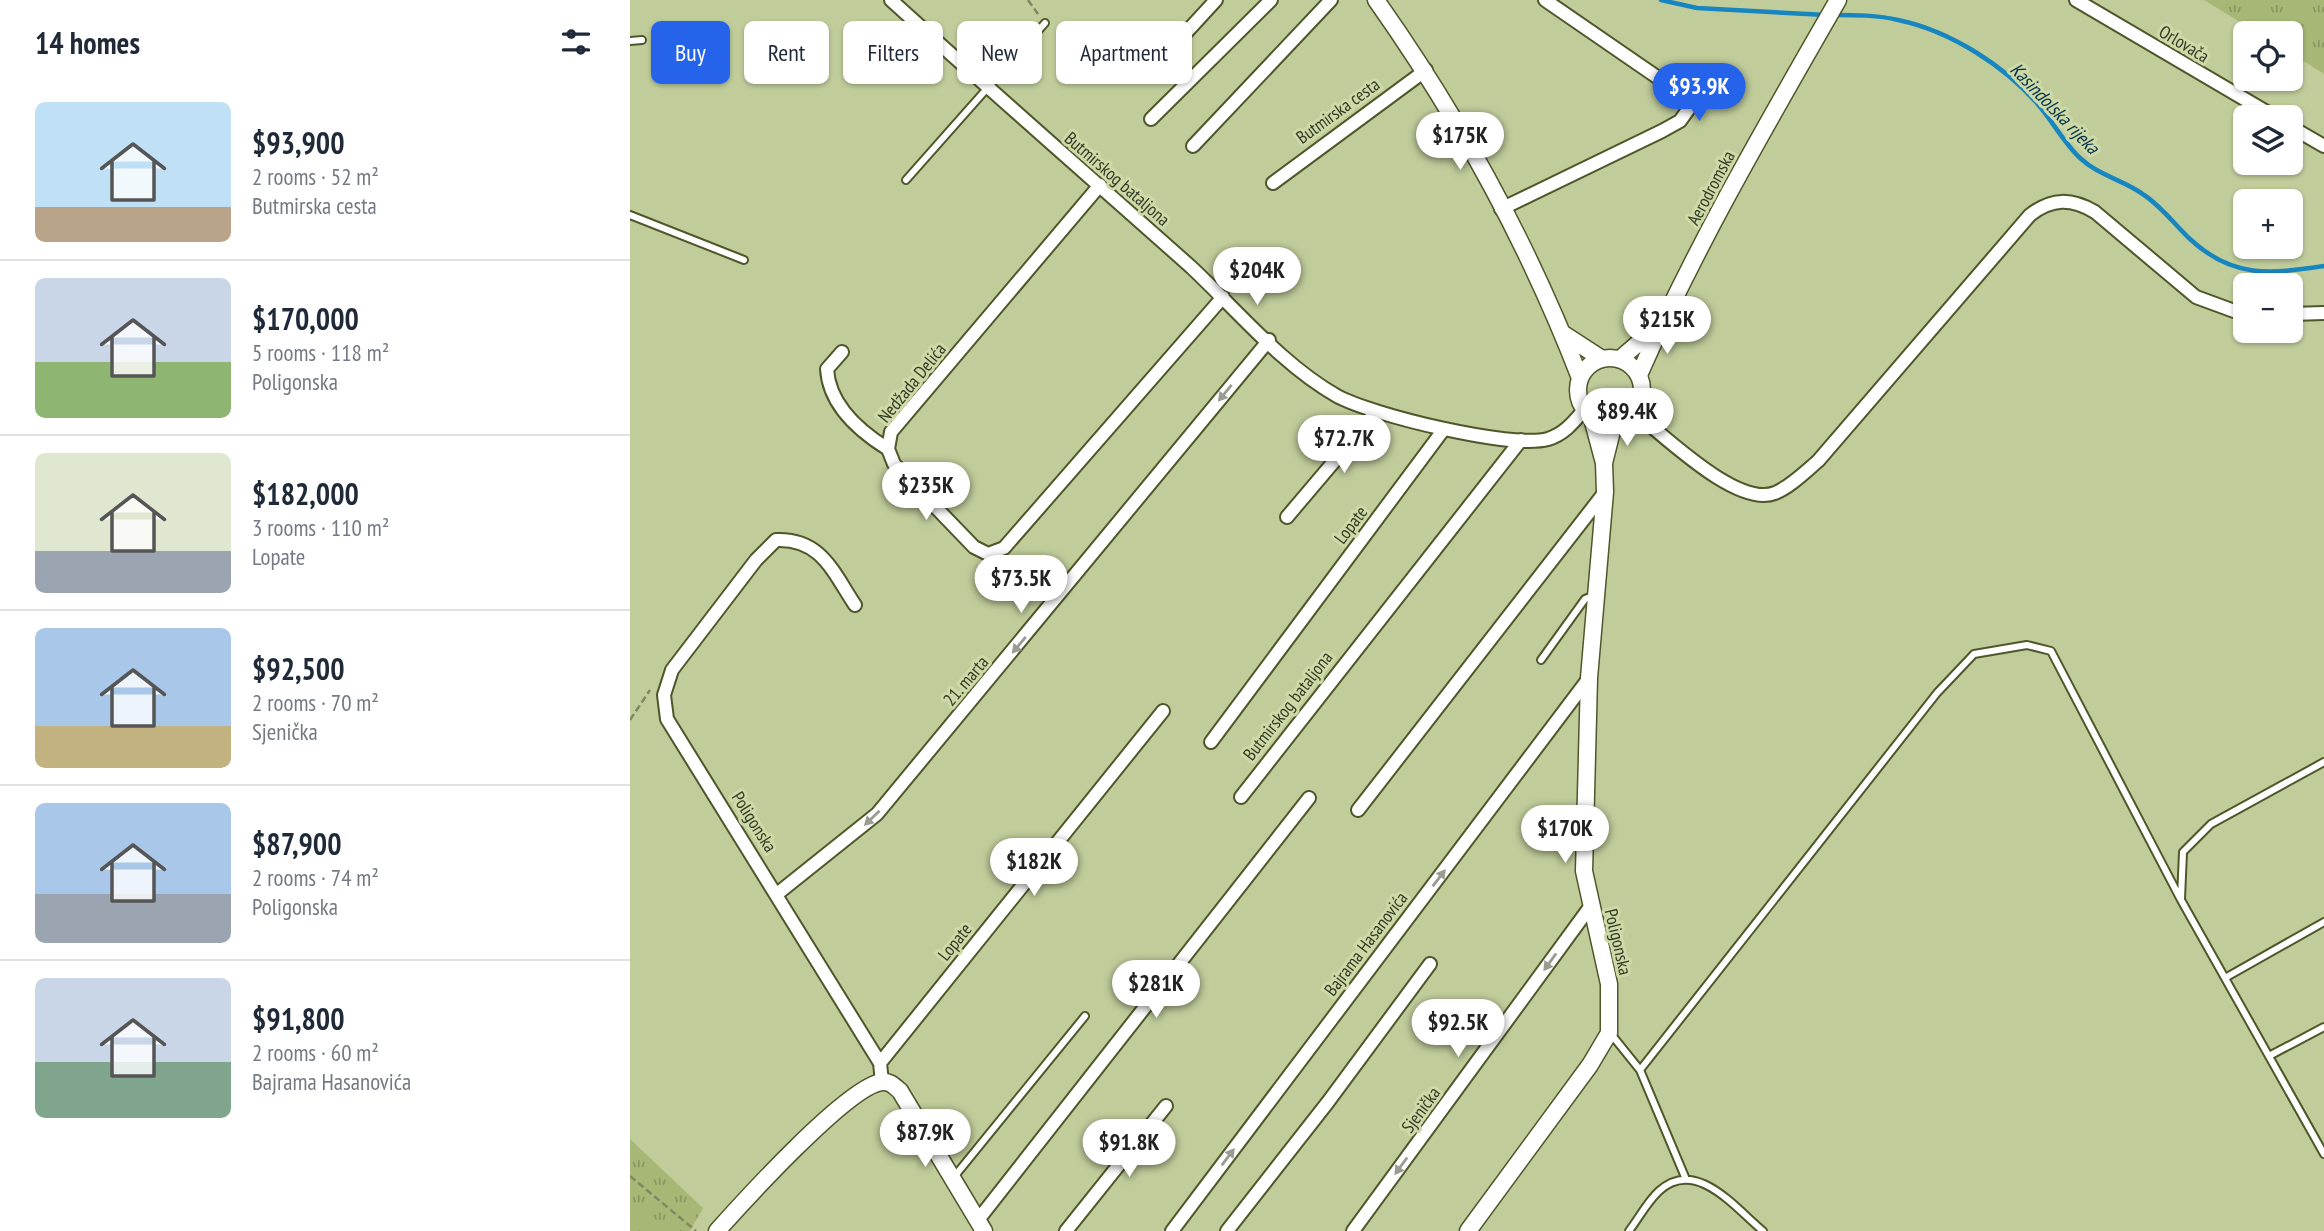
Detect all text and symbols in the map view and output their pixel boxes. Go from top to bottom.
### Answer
street label: Orlovača [2155,20,2213,67]
chip: Buy [651,21,730,84]
chip: Rent [744,21,829,84]
chip: Filters [843,21,943,84]
chip: New [957,21,1042,84]
chip: Apartment [1056,21,1192,84]
map controls [2233,21,2303,343]
button: locate [2233,21,2303,91]
text: 14 homes [35,23,140,62]
icon: filters [557,23,595,61]
water label: Kasindolska rijeka [2005,57,2106,160]
pin: $93.9K [1642,64,1756,123]
text: $93.9K [1669,71,1729,100]
street label: Butmirska cesta [1291,73,1384,149]
button: layers [2233,105,2303,175]
pin: $175K [1411,113,1509,172]
text: $175K [1432,120,1488,149]
text: $93,900 [252,123,345,162]
street label: Butmirskog bataljona [1060,127,1175,231]
icon: home [91,130,175,214]
street label: Aerodromska [1681,147,1740,229]
text: 2 rooms · 52 m² [252,162,379,191]
button: + [2233,189,2303,259]
text: Butmirska cesta [252,191,377,220]
pin: $204K [1208,247,1306,307]
text: $204K [1229,255,1285,284]
button: − [2233,273,2303,343]
pin: $215K [1618,296,1716,356]
text: $170,000 [252,299,359,338]
text: $215K [1639,304,1695,333]
icon: home [91,306,175,390]
text: 5 rooms · 118 m² [252,338,389,367]
street label: Nedžada Delića [872,338,951,427]
text: Poligonska [252,367,338,396]
one-way arrow [1218,384,1233,402]
pin: $89.4K [1570,388,1684,448]
text: $89.4K [1597,396,1657,425]
pin: $72.7K [1287,416,1401,475]
text: $72.7K [1314,423,1374,452]
pin: $235K [877,462,975,522]
text: $235K [898,470,954,499]
text: $182,000 [252,474,359,513]
icon: home [91,481,175,565]
street label: Lopate [1329,501,1372,548]
text: 3 rooms · 110 m² [252,513,389,542]
text: Lopate [252,542,305,571]
pin: $73.5K [964,556,1078,615]
text: $73.5K [991,563,1051,592]
one-way arrow [1011,635,1026,653]
street label: Butmirskog bataljona [1238,647,1337,765]
text: $92,500 [252,649,345,688]
street label: 21. marta [938,651,993,710]
icon: home [91,656,175,740]
text: 2 rooms · 70 m² [252,688,379,717]
text: Sjenička [252,717,318,746]
street label: Poligonska [727,787,782,856]
pin: $170K [1516,806,1614,865]
one-way arrow [863,810,880,827]
text: $170K [1537,813,1593,842]
text: $87,900 [252,824,342,863]
icon: home [91,831,175,915]
pin: $182K [985,838,1083,898]
text: $182K [1006,846,1062,875]
text: 2 rooms · 74 m² [252,863,379,892]
one-way arrow [1431,869,1446,887]
street label: Bajrama Hasanovića [1319,887,1412,1000]
text: Poligonska [252,892,338,921]
street label: Poligonska [1600,907,1637,977]
street label: Lopate [933,918,977,965]
one-way arrow [1543,953,1557,971]
pin: $281K [1107,960,1205,1020]
text: $281K [1128,968,1184,997]
text: $91,800 [252,999,345,1038]
pin: $92.5K [1401,1000,1515,1059]
icon: home [91,1006,175,1090]
text: $92.5K [1428,1007,1488,1036]
text: 2 rooms · 60 m² [252,1038,379,1067]
text: Bajrama Hasanovića [252,1067,411,1096]
street label: Sjenička [1396,1082,1445,1137]
pin: $87.9K [868,1110,982,1169]
text: $87.9K [896,1117,954,1146]
pin: $91.8K [1072,1120,1186,1179]
text: $91.8K [1099,1127,1159,1156]
one-way arrow [1220,1148,1234,1166]
one-way arrow [1394,1157,1408,1175]

